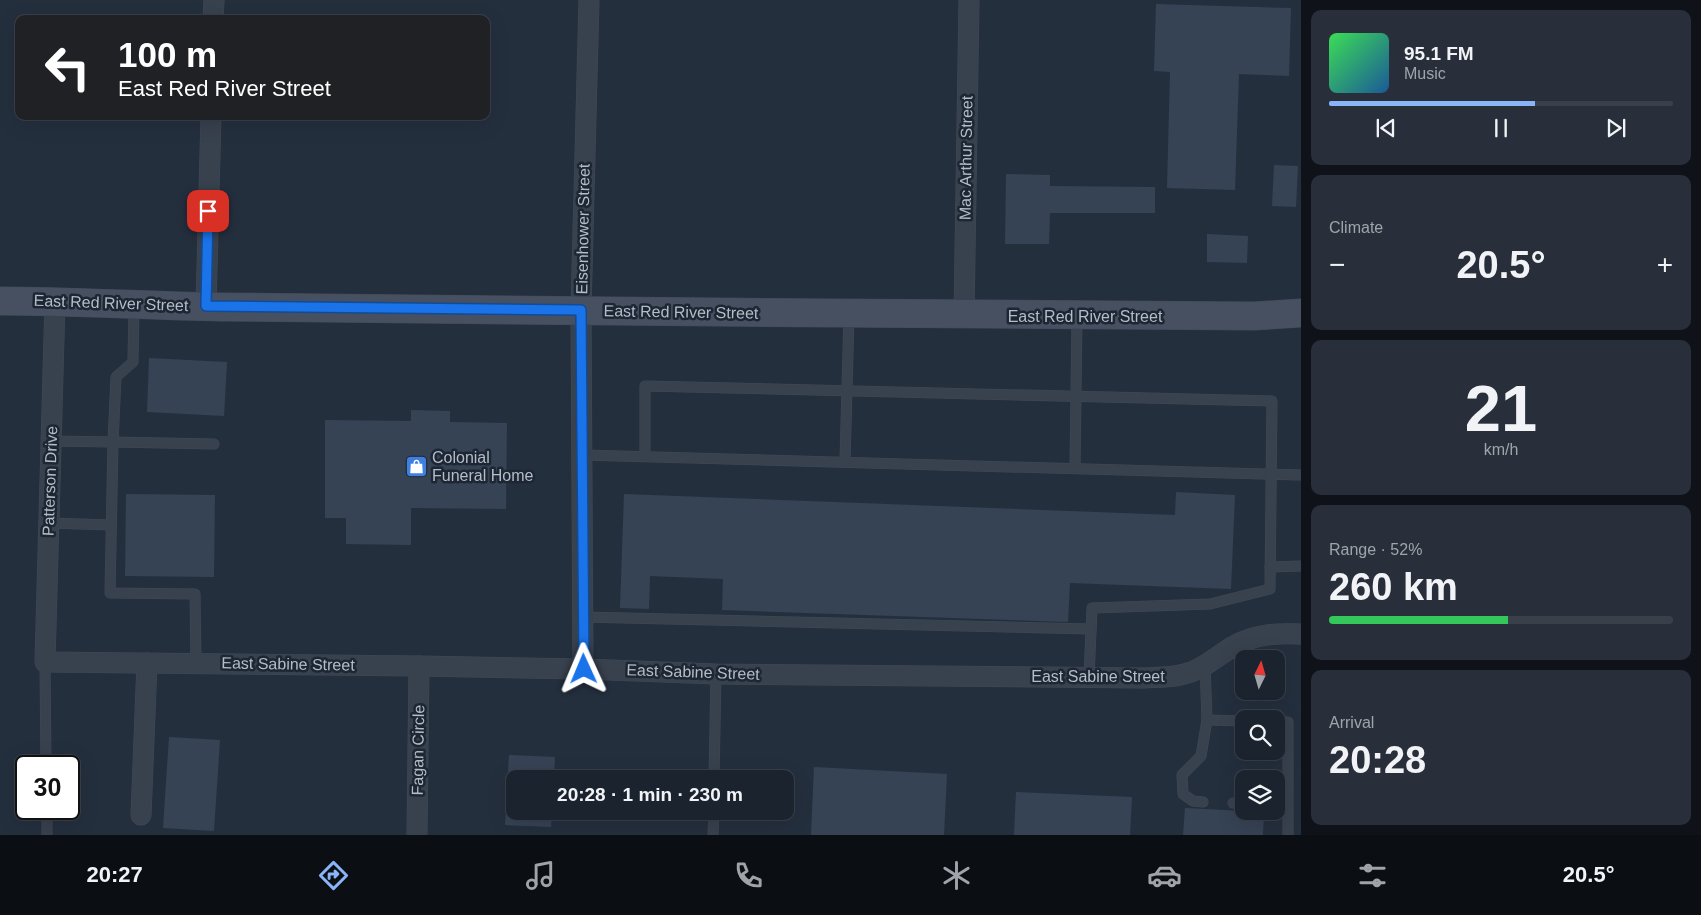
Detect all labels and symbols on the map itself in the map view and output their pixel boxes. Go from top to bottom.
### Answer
street label: Mac Arthur Street [956,95,976,220]
street label: Eisenhower Street [573,163,593,295]
pin [187,190,229,232]
street label: East Red River Street [33,292,189,314]
street label: East Red River Street [603,302,759,322]
street label: East Red River Street [1008,308,1163,325]
street label: Patterson Drive [40,426,60,536]
place label: Colonial Funeral Home [432,449,533,484]
shop icon: Colonial Funeral Home [404,454,428,478]
position arrow [557,642,609,694]
north arrow [1235,650,1285,700]
street label: East Sabine Street [221,654,355,674]
street label: East Sabine Street [626,661,761,683]
street label: East Sabine Street [1031,668,1165,685]
street label: Fagan Circle [409,704,427,795]
speed limit sign: 30 [15,755,80,820]

